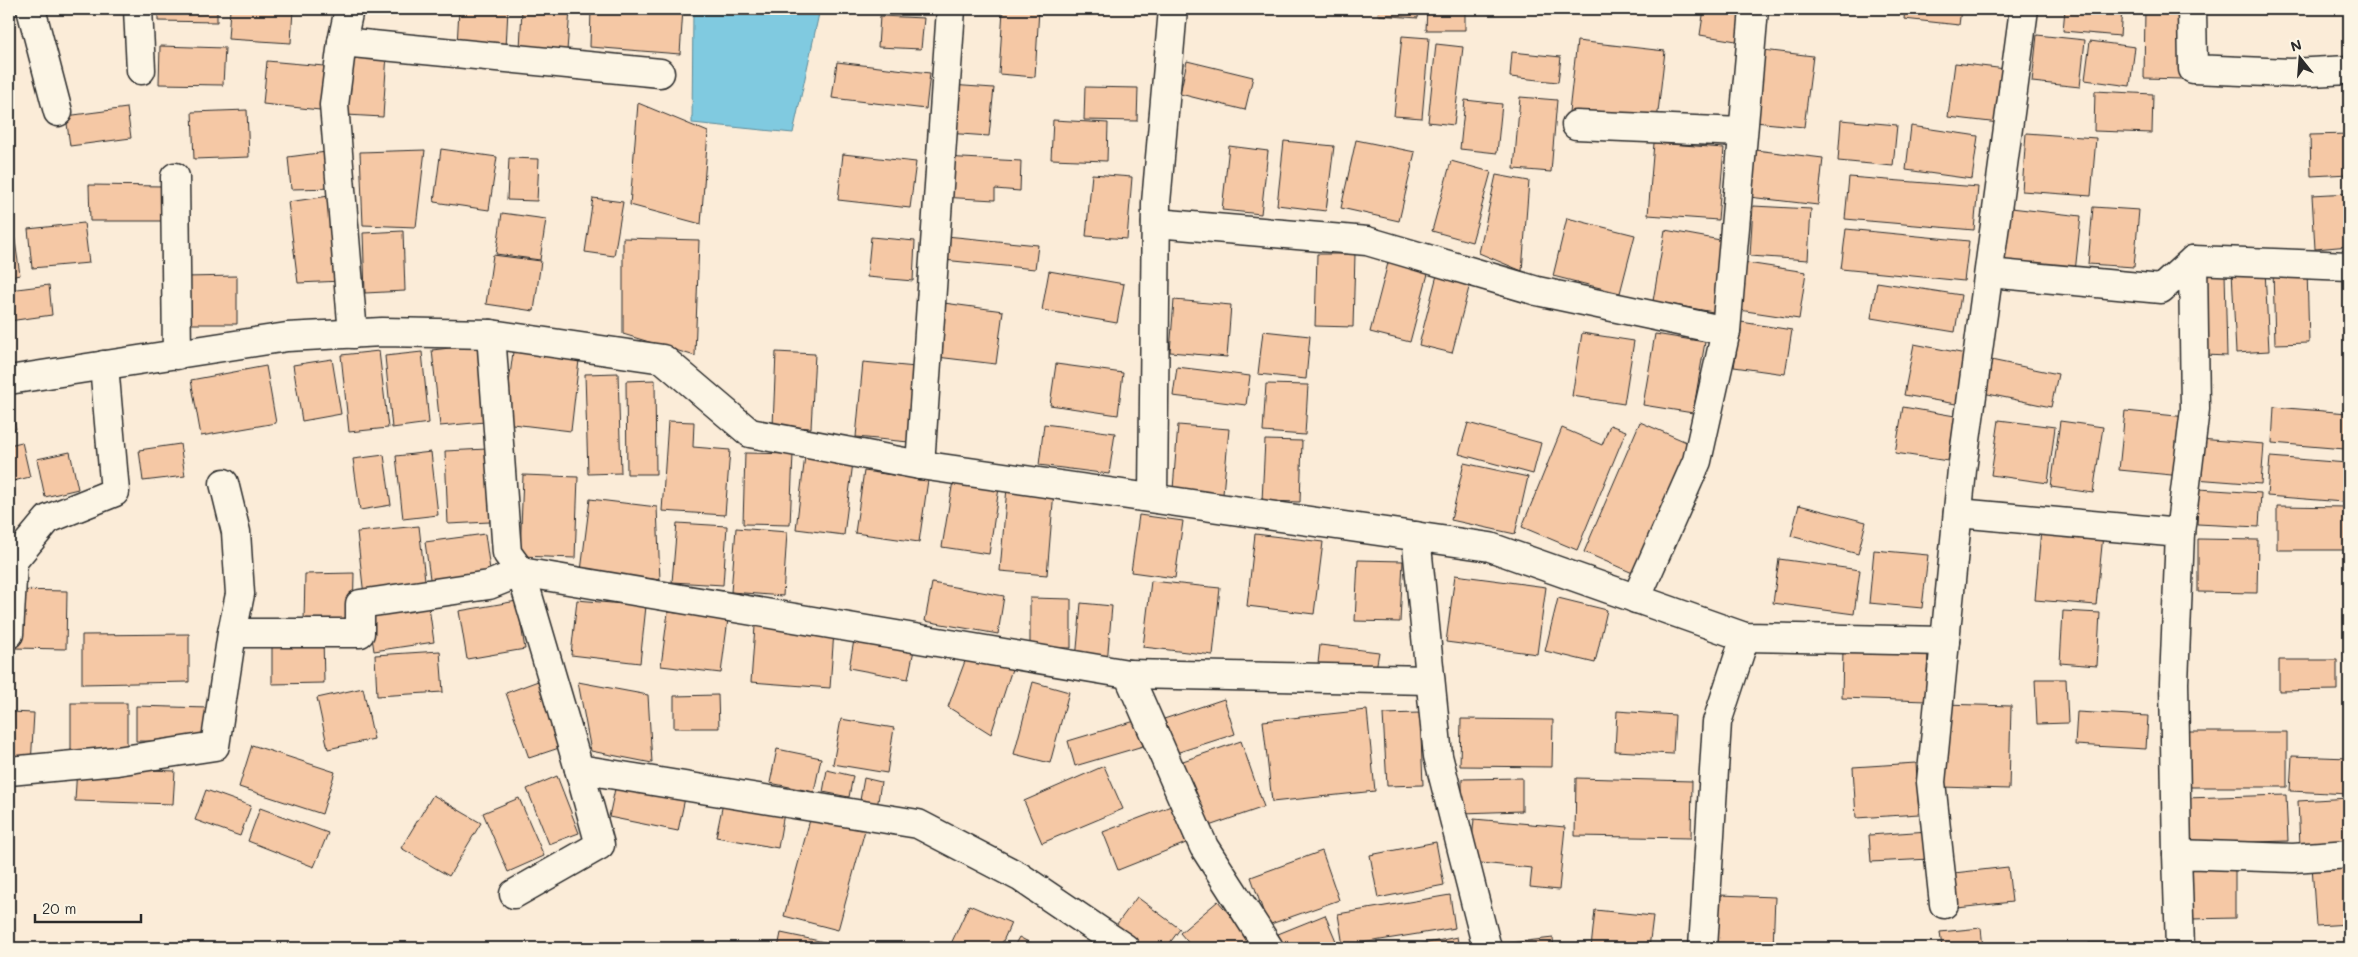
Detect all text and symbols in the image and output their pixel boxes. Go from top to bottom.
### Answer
north arrow [2276,32,2326,82]
text: N [2288,34,2304,56]
scale bar [35,892,141,924]
text: 20 m [42,898,76,918]

